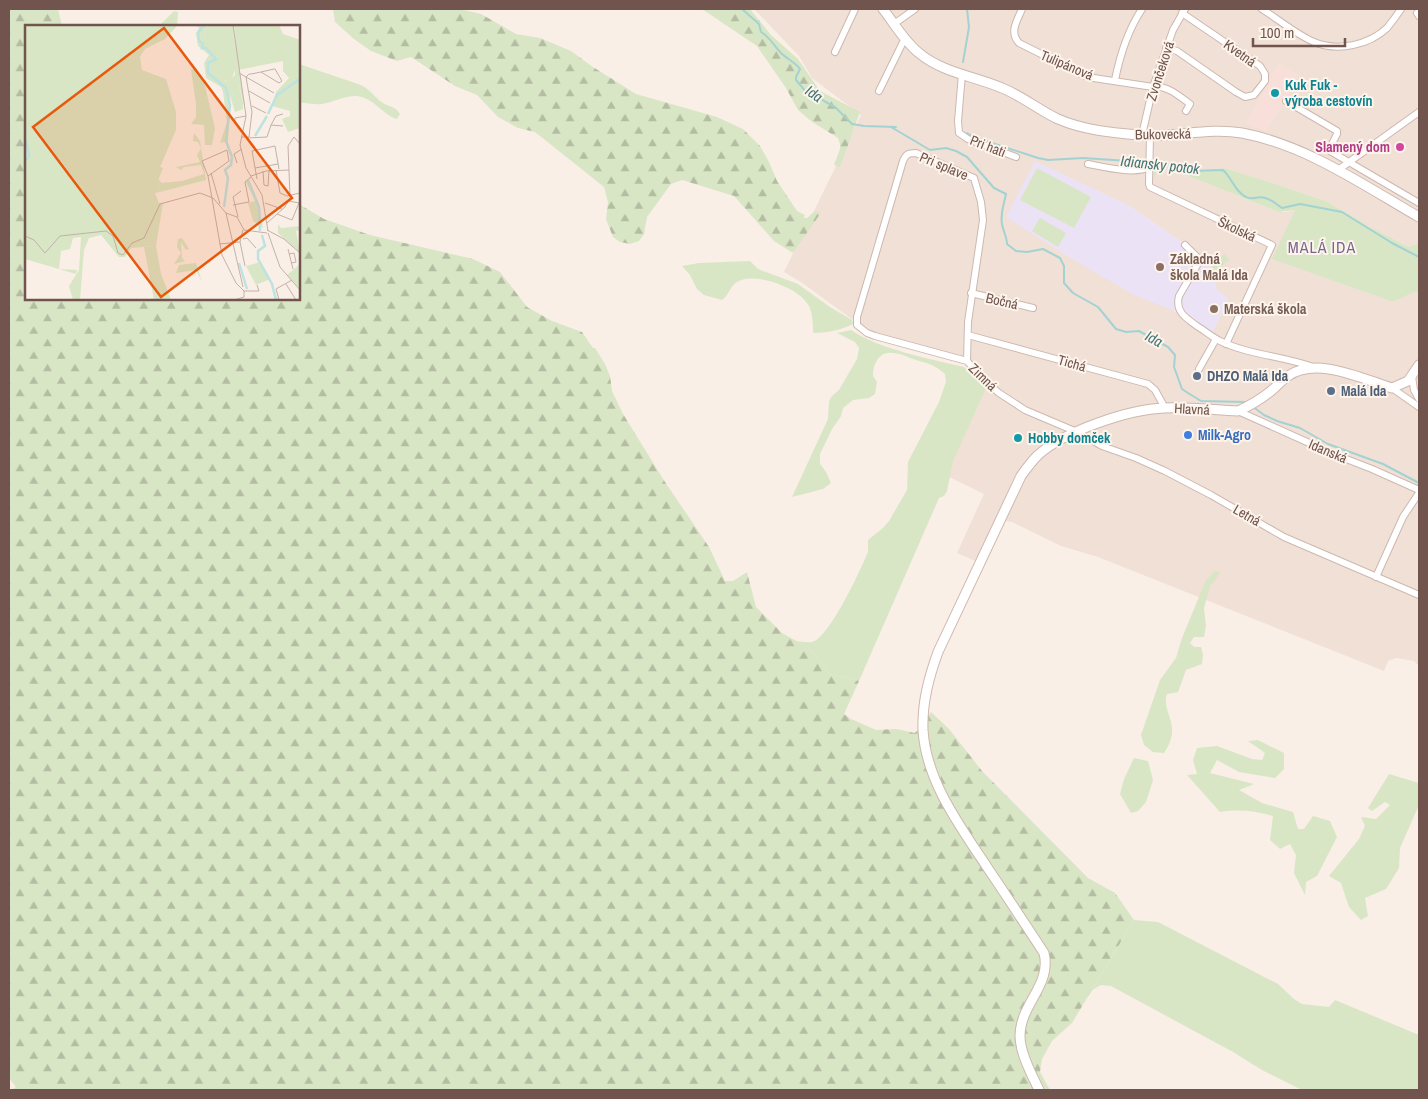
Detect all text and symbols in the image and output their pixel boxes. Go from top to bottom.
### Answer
scale bar [1253,15,1346,47]
text: 100 m [1260,22,1294,43]
inset map [25,25,300,300]
street label: Kvetná [1220,35,1260,71]
street label: Zvončeková [1142,38,1178,103]
street label: Tulipánová [1038,46,1097,84]
place label: Kuk Fuk - výroba cestovín [1285,76,1372,110]
water label: Ida [801,80,827,107]
marker: Kuk Fuk - výroba cestovín [1269,87,1281,99]
street label: Bukovecká [1135,125,1192,143]
street label: Pri hati [967,131,1009,161]
place label: Slamený dom [1315,138,1390,156]
marker: Slamený dom [1394,141,1406,153]
street label: Pri splave [917,148,971,184]
water label: Idiansky potok [1120,150,1201,179]
street label: Školská [1215,212,1260,246]
district label: MALÁ IDA [1288,236,1356,258]
place label: Základná škola Malá Ida [1170,250,1248,284]
marker: Základná škola Malá Ida [1154,261,1166,273]
street label: Bočná [984,289,1020,314]
place label: Materská škola [1224,300,1307,318]
marker: Materská škola [1208,303,1220,315]
water label: Ida [1142,325,1167,352]
street label: Tichá [1056,350,1089,376]
street label: Zimná [965,359,1001,395]
place label: DHZO Malá Ida [1207,367,1289,385]
marker: DHZO Malá Ida [1191,370,1203,382]
place label: Malá Ida [1341,382,1387,400]
marker: Malá Ida [1325,385,1337,397]
street label: Hlavná [1174,399,1211,419]
place label: Milk-Agro [1198,426,1251,444]
place label: Hobby domček [1028,429,1111,447]
marker: Milk-Agro [1182,429,1194,441]
marker: Hobby domček [1012,432,1024,444]
street label: Idanská [1306,435,1351,467]
street label: Letná [1230,500,1264,530]

